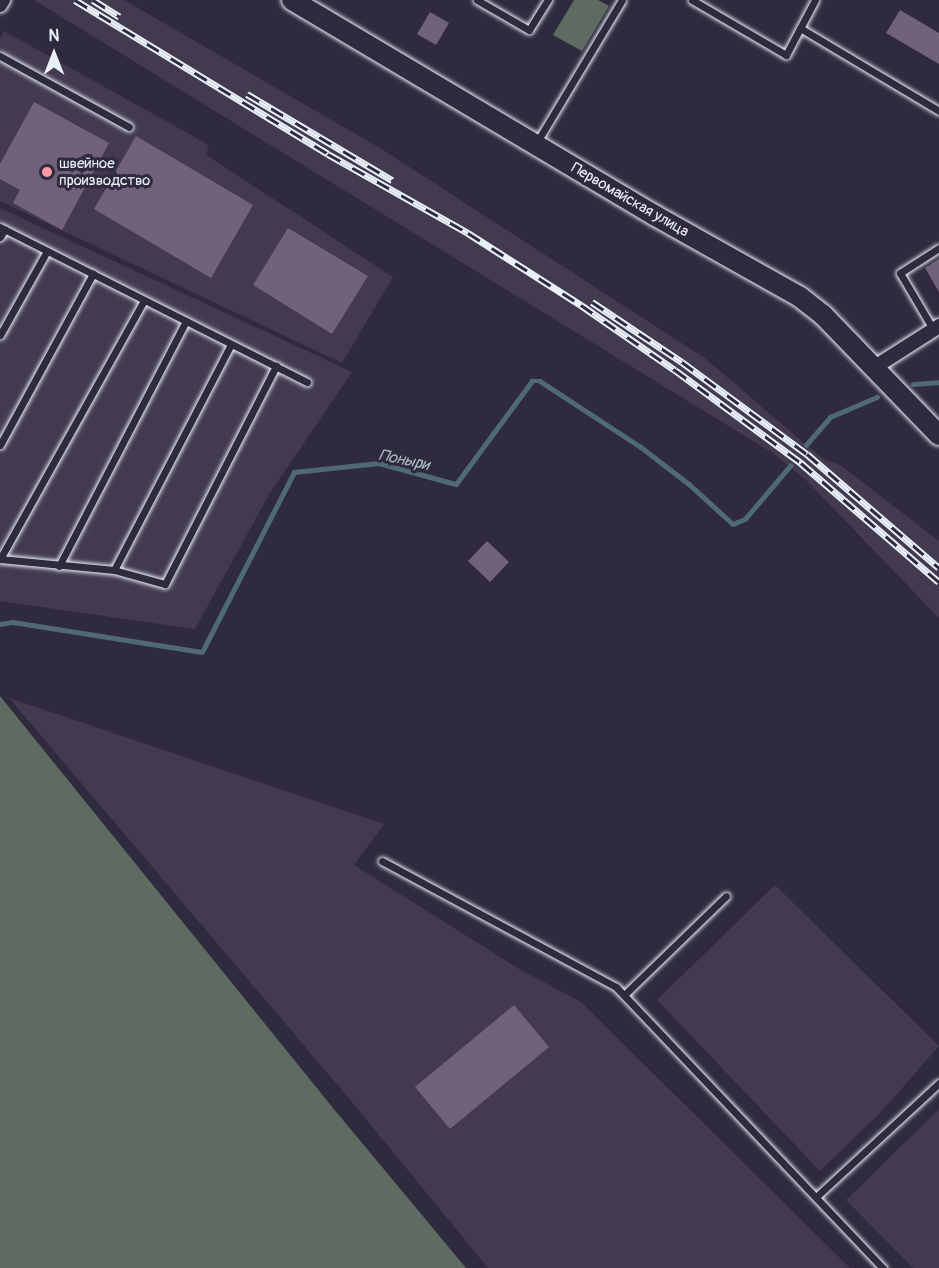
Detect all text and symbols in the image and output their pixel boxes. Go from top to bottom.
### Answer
north arrow [24,24,84,84]
text: N [49,26,59,46]
place label: швейное производство [59,154,150,189]
street label: Первомайская улица [568,159,692,241]
marker: швейное производство [40,165,54,179]
water label: Поныри [377,445,431,475]

